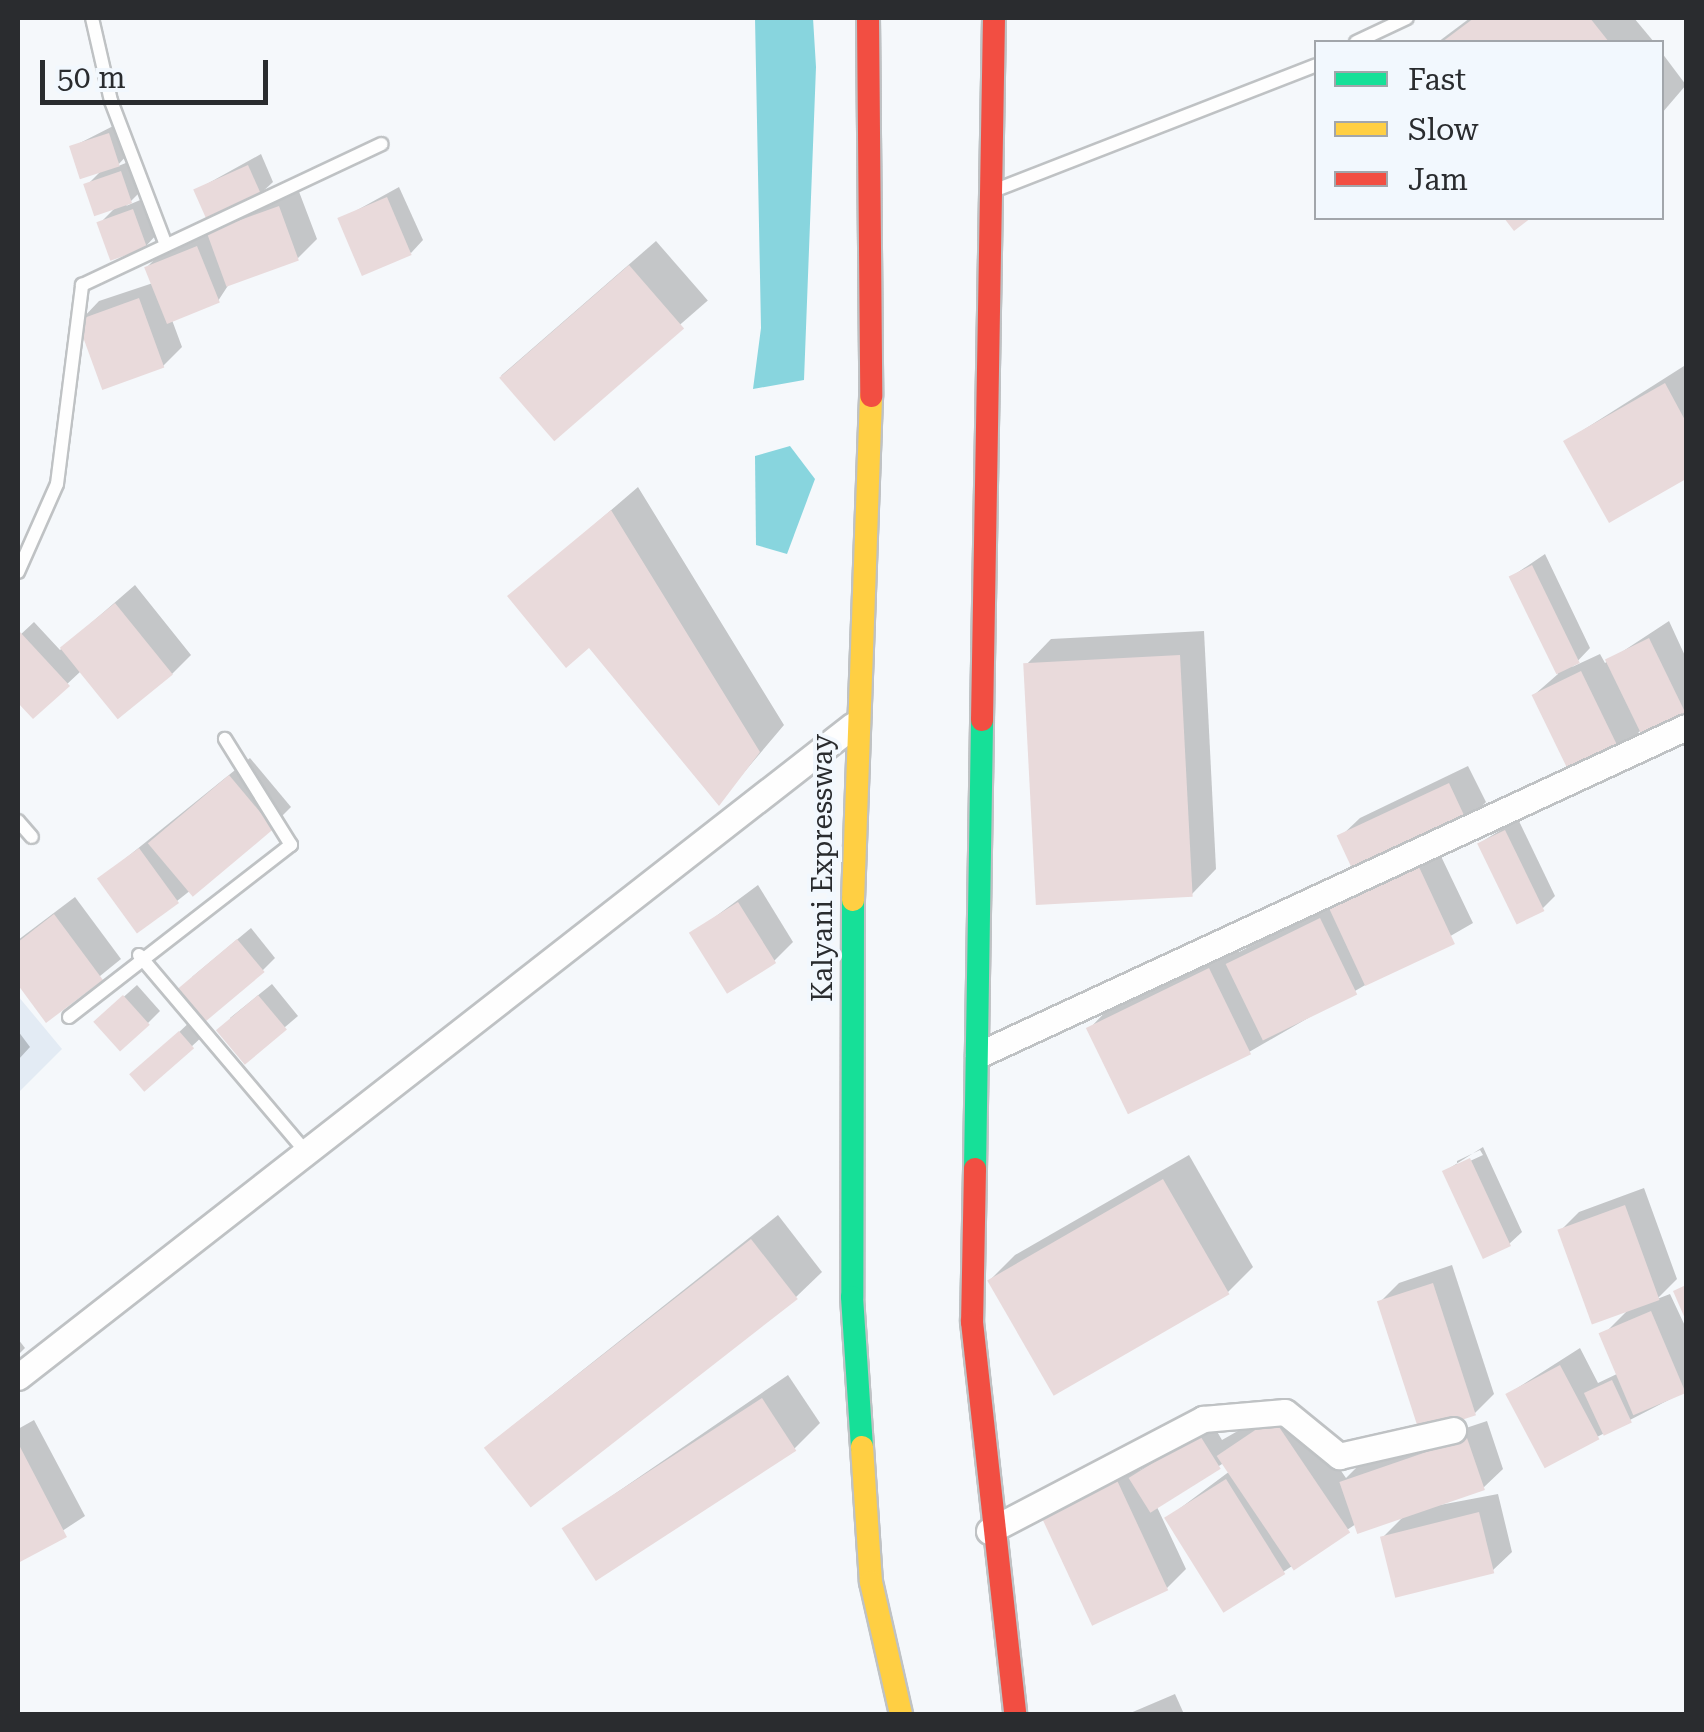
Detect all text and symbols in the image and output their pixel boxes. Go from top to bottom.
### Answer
scale bar [45,40,272,102]
legend [1314,40,1664,220]
text: 50 m [57,60,126,95]
text: Fast [1408,62,1466,97]
text: Slow [1408,112,1479,147]
text: Jam [1408,162,1468,197]
street label: Kalyani Expressway [806,734,840,1002]

